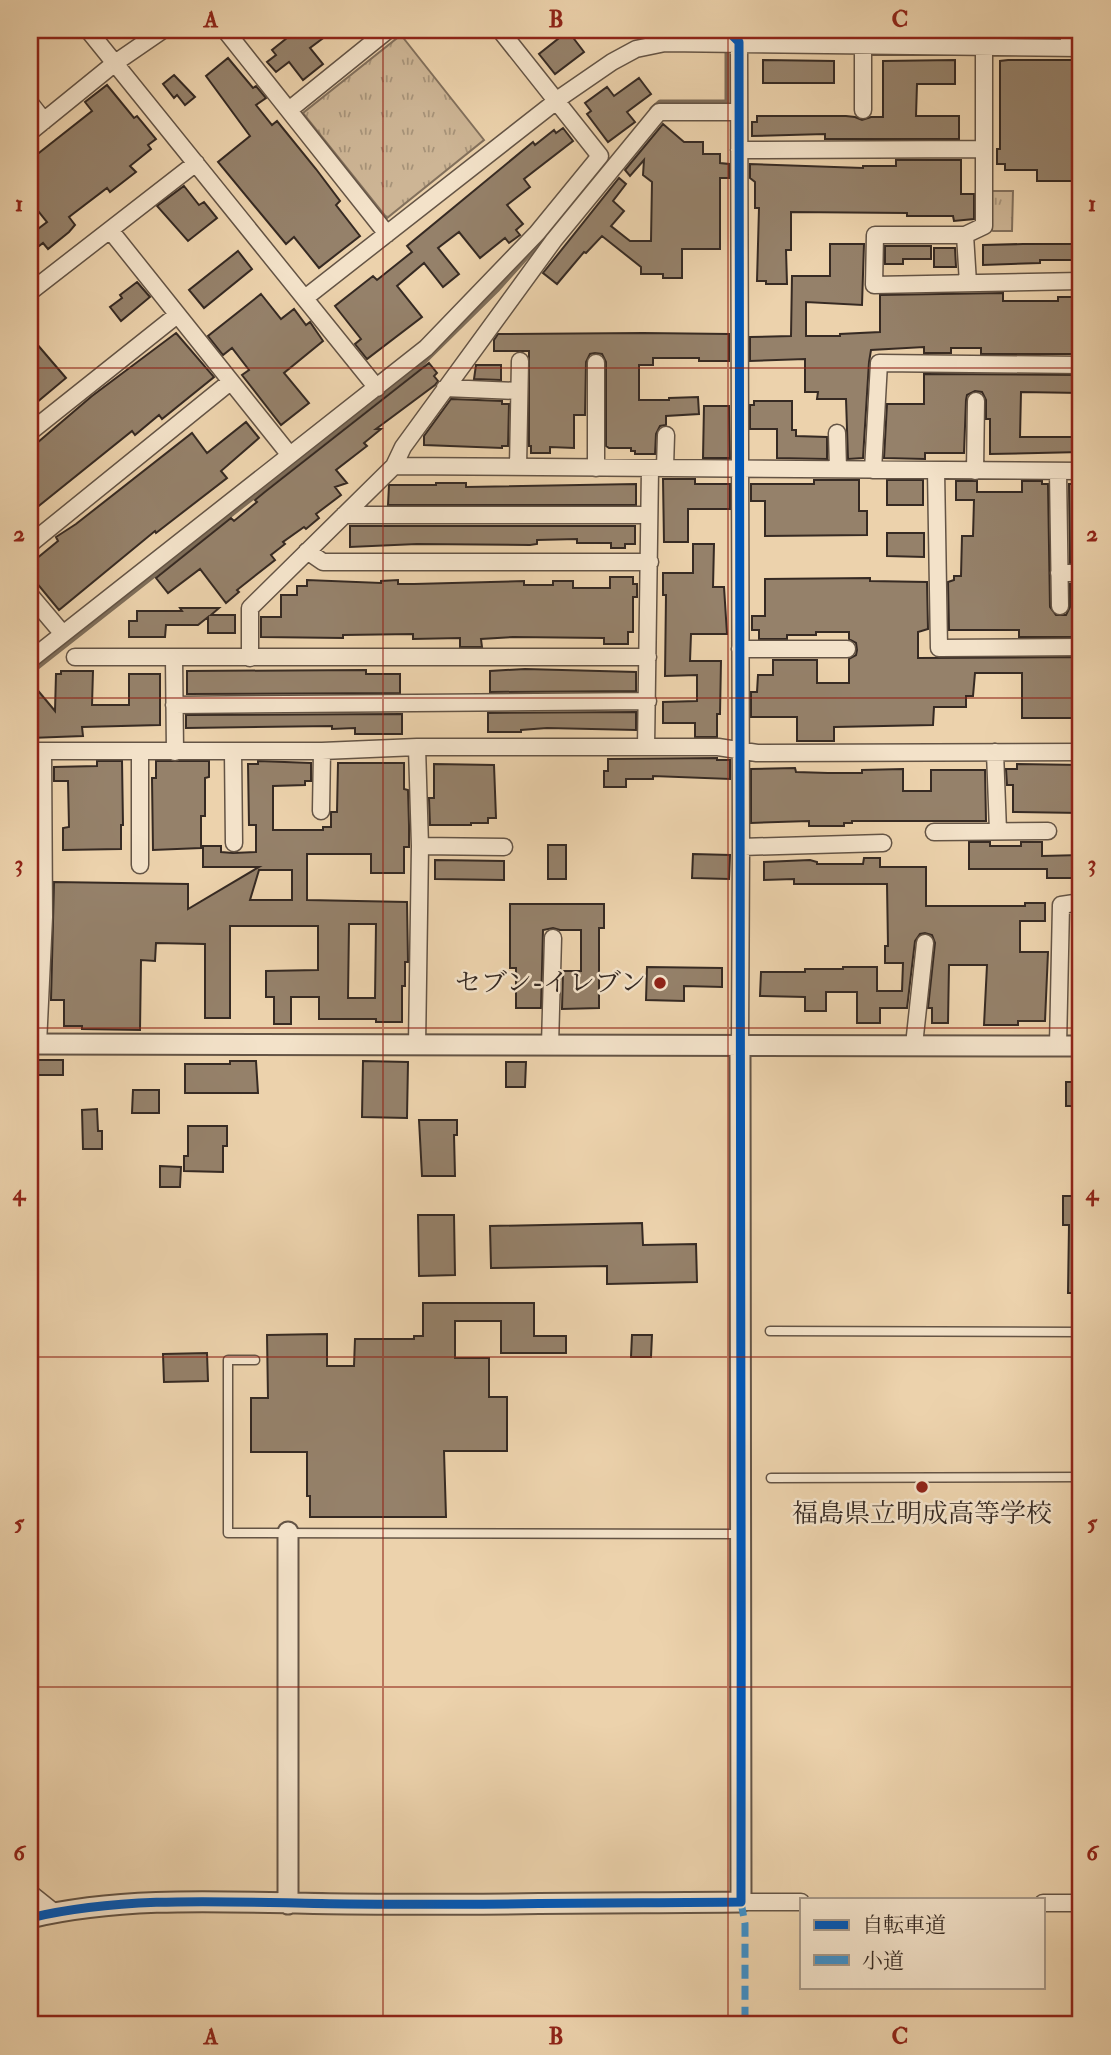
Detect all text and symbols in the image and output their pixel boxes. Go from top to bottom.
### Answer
text: A [203,5,219,34]
text: B [548,5,564,34]
text: C [892,5,908,34]
text: 1 [15,189,23,218]
text: 1 [1088,189,1096,218]
text: 2 [13,519,25,548]
text: 2 [1086,519,1098,548]
text: 3 [15,849,23,878]
text: 3 [1088,849,1096,878]
place label: セブン-イレブン [455,967,646,999]
marker: セブン-イレブン [652,975,668,991]
text: 4 [12,1178,27,1207]
text: 4 [1085,1178,1100,1207]
marker: 福島県立明成高等学校 [914,1479,930,1495]
place label: 福島県立明成高等学校 [792,1498,1052,1530]
text: 5 [14,1508,25,1537]
text: 5 [1087,1508,1098,1537]
text: 6 [13,1838,27,1867]
text: 6 [1086,1838,1100,1867]
legend [800,1898,1044,1988]
text: 自転車道 [862,1912,946,1939]
text: 小道 [862,1948,904,1975]
text: A [203,2022,219,2051]
text: B [548,2022,564,2051]
text: C [892,2022,908,2051]

